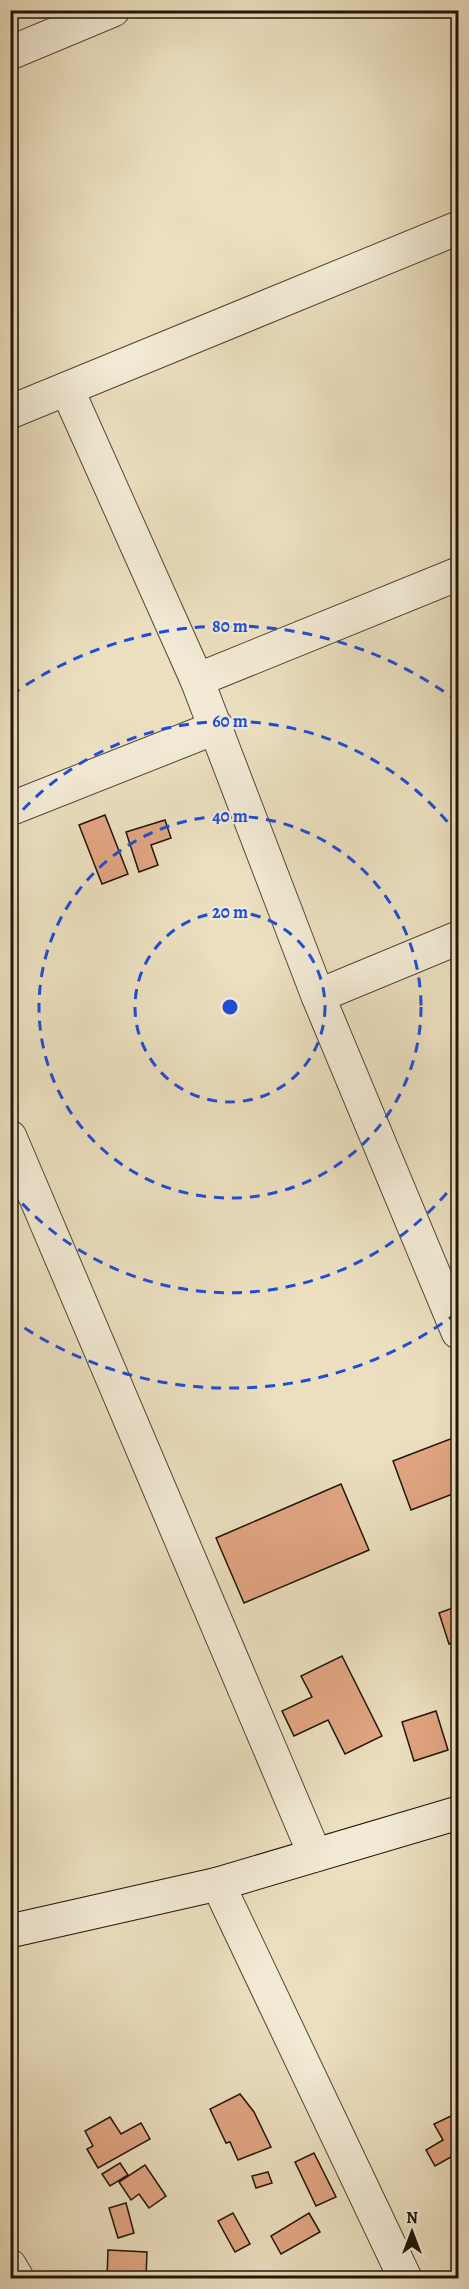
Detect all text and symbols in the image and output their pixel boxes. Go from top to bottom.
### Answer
text: 80 m [212,614,248,638]
text: 60 m [212,709,248,733]
text: 40 m [212,804,248,828]
text: 20 m [212,900,248,924]
centre of rings [220,997,240,1017]
north arrow [382,2202,442,2262]
text: N [406,2207,418,2229]

